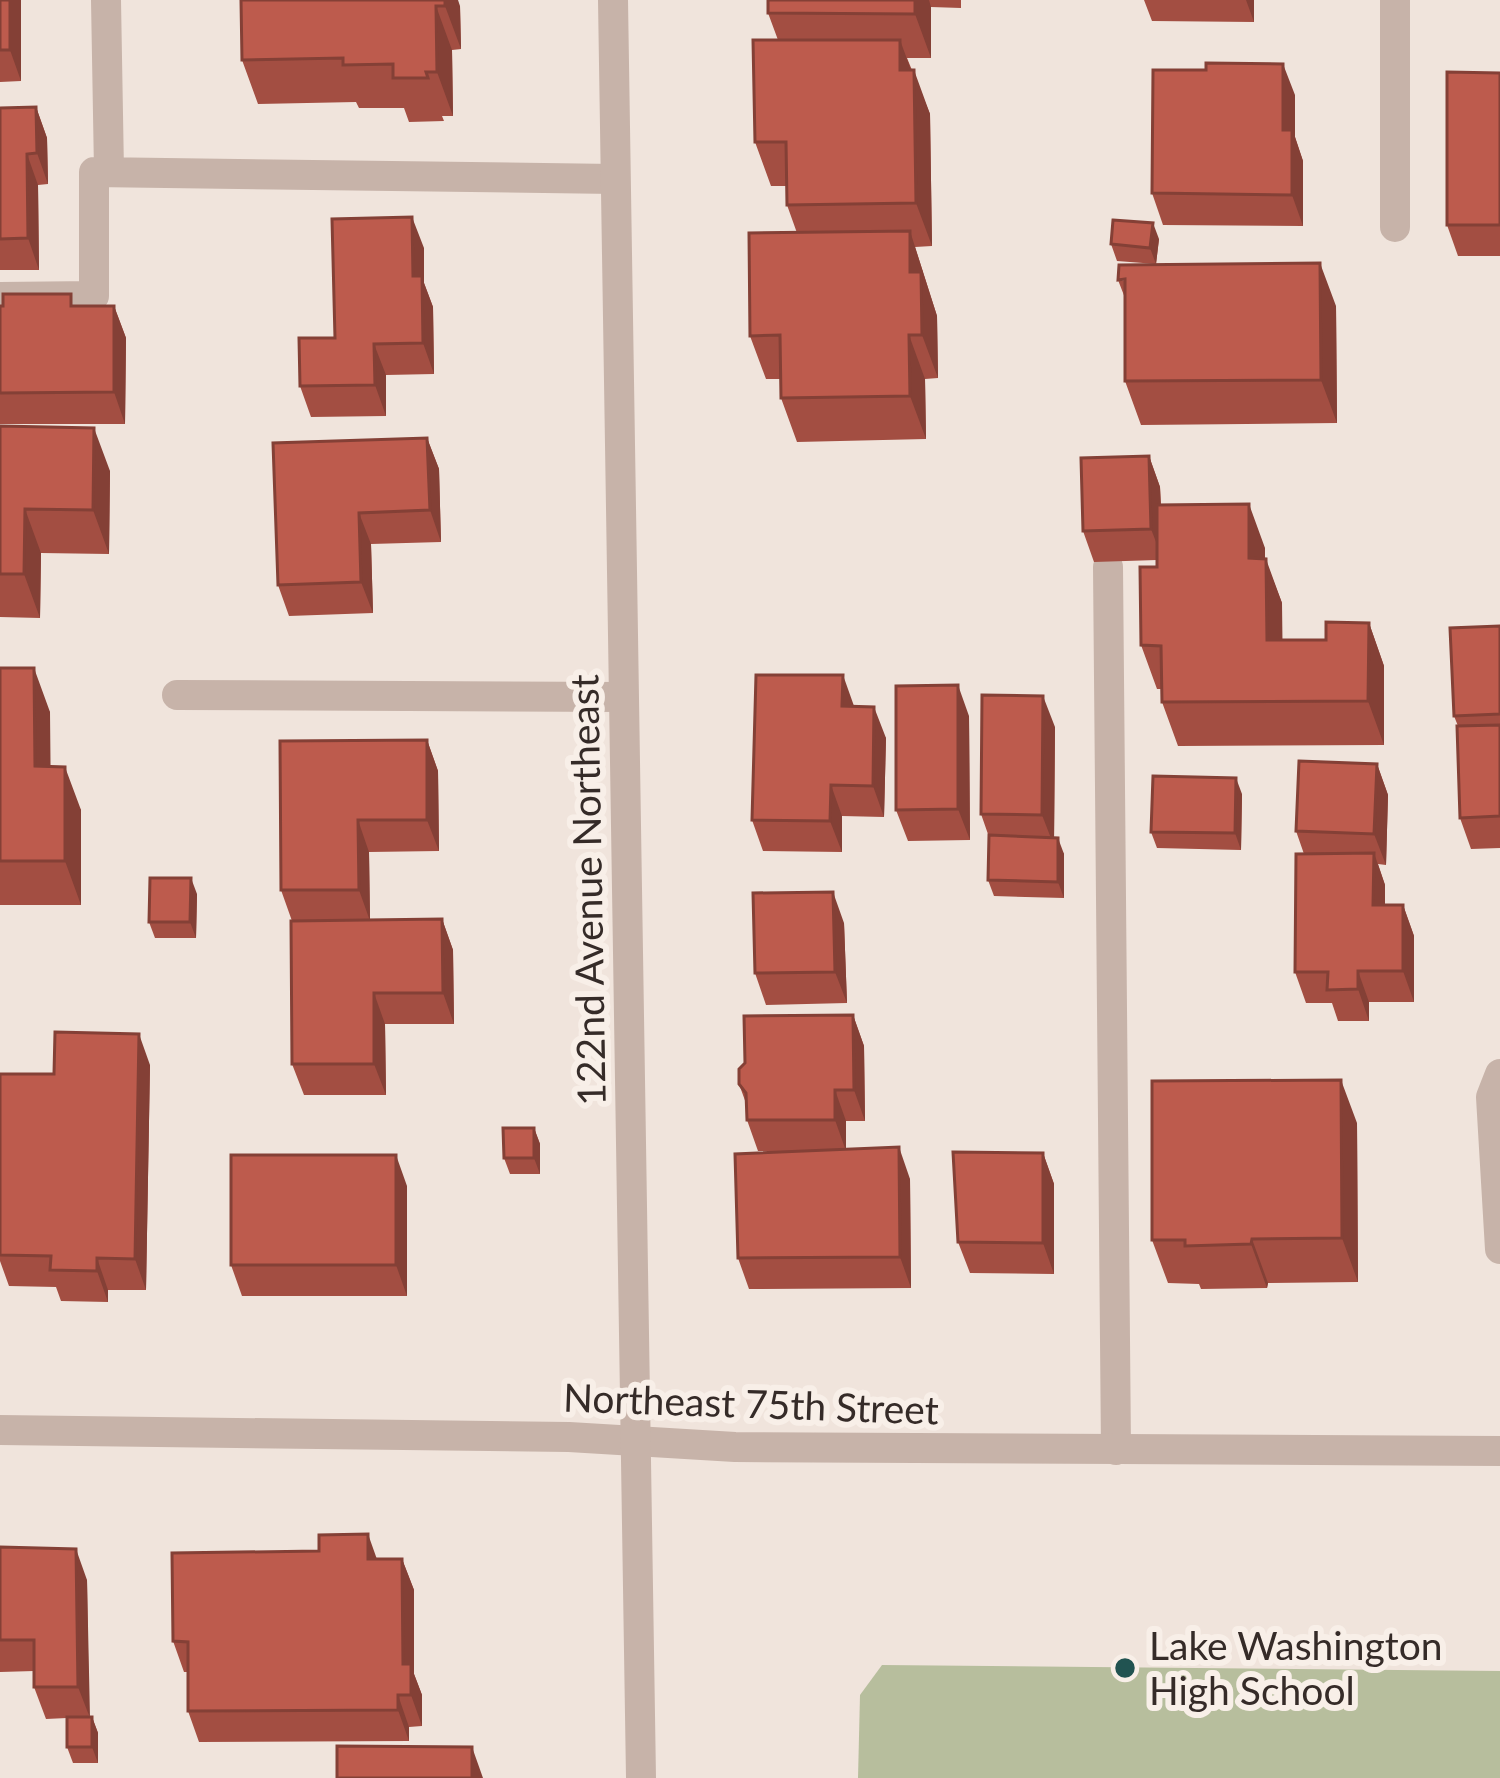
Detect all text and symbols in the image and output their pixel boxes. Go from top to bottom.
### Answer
street label: 122nd Avenue Northeast [560,674,614,1106]
street label: Northeast 75th Street [562,1373,940,1433]
place label: Lake Washington High School [1149,1622,1443,1713]
marker: Lake Washington High School [1112,1655,1138,1681]

